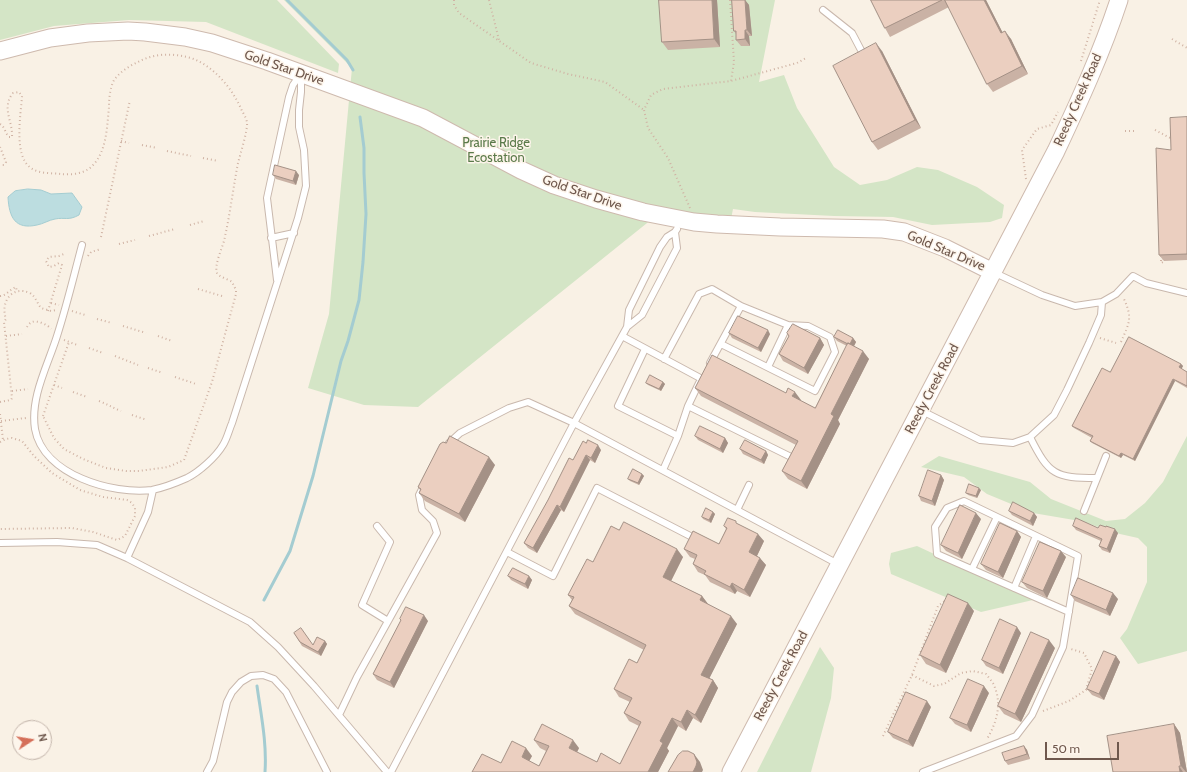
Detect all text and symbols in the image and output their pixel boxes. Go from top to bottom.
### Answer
street label: Gold Star Drive [242,47,326,89]
street label: Reedy Creek Road [1051,51,1105,149]
park label: Prairie Ridge Ecostation [462,135,530,166]
street label: Gold Star Drive [540,172,624,214]
street label: Gold Star Drive [905,228,987,274]
street label: Reedy Creek Road [902,341,962,437]
street label: Reedy Creek Road [751,628,811,724]
north arrow [12,720,52,760]
text: N [35,732,50,743]
scale bar [1047,734,1121,760]
text: 50 m [1052,741,1080,756]

